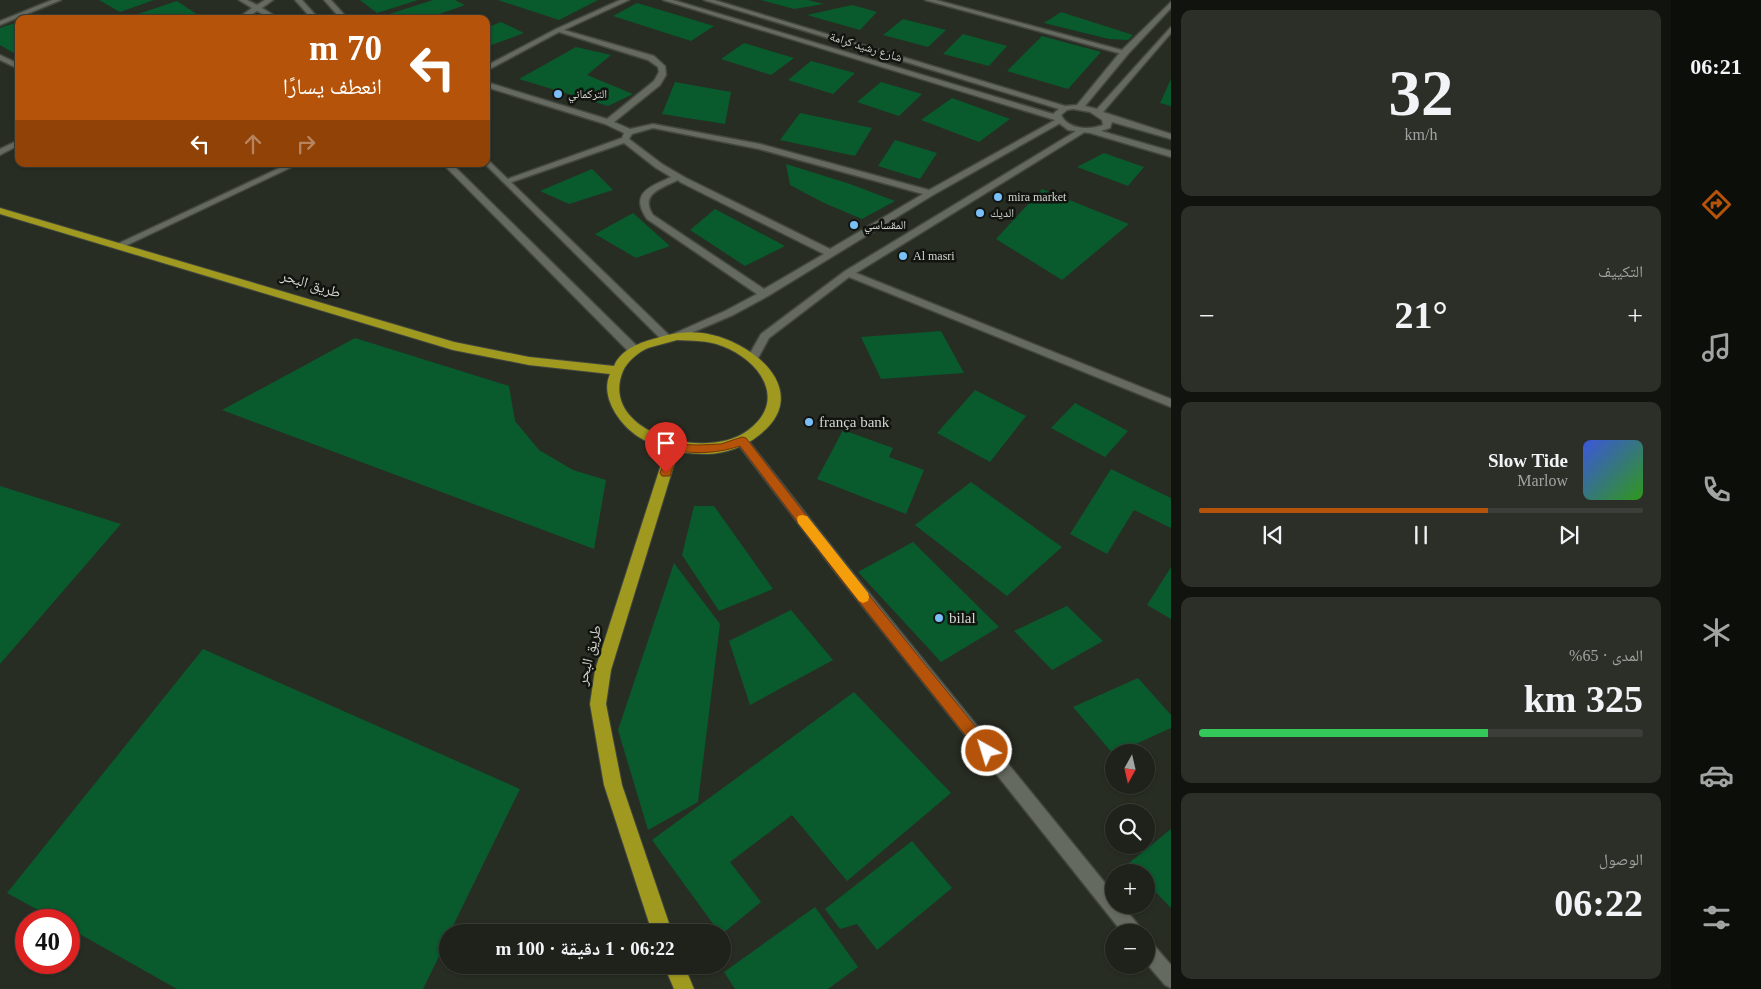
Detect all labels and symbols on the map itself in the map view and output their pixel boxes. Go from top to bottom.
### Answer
street label: شارع رشيد كرامة [828,29,904,66]
place label: التركماني [568,87,607,104]
marker: التركماني [552,88,564,100]
place label: mira market [1008,190,1067,204]
marker: mira market [992,191,1004,203]
place label: الديك [990,206,1014,220]
marker: الديك [974,207,986,219]
place label: المقساسي [864,218,906,235]
marker: المقساسي [848,219,860,231]
place label: Al masri [913,249,955,263]
marker: Al masri [897,250,909,262]
street label: طريق البحر [278,267,343,303]
place label: frança bank [819,414,890,430]
marker: frança bank [803,416,815,428]
pin [645,422,687,473]
place label: bilal [949,610,976,626]
marker: bilal [933,612,945,624]
street label: طريق البحر [574,623,606,688]
position arrow [960,724,1012,776]
north arrow [1105,744,1155,794]
speed limit sign: 40 [15,909,80,974]

